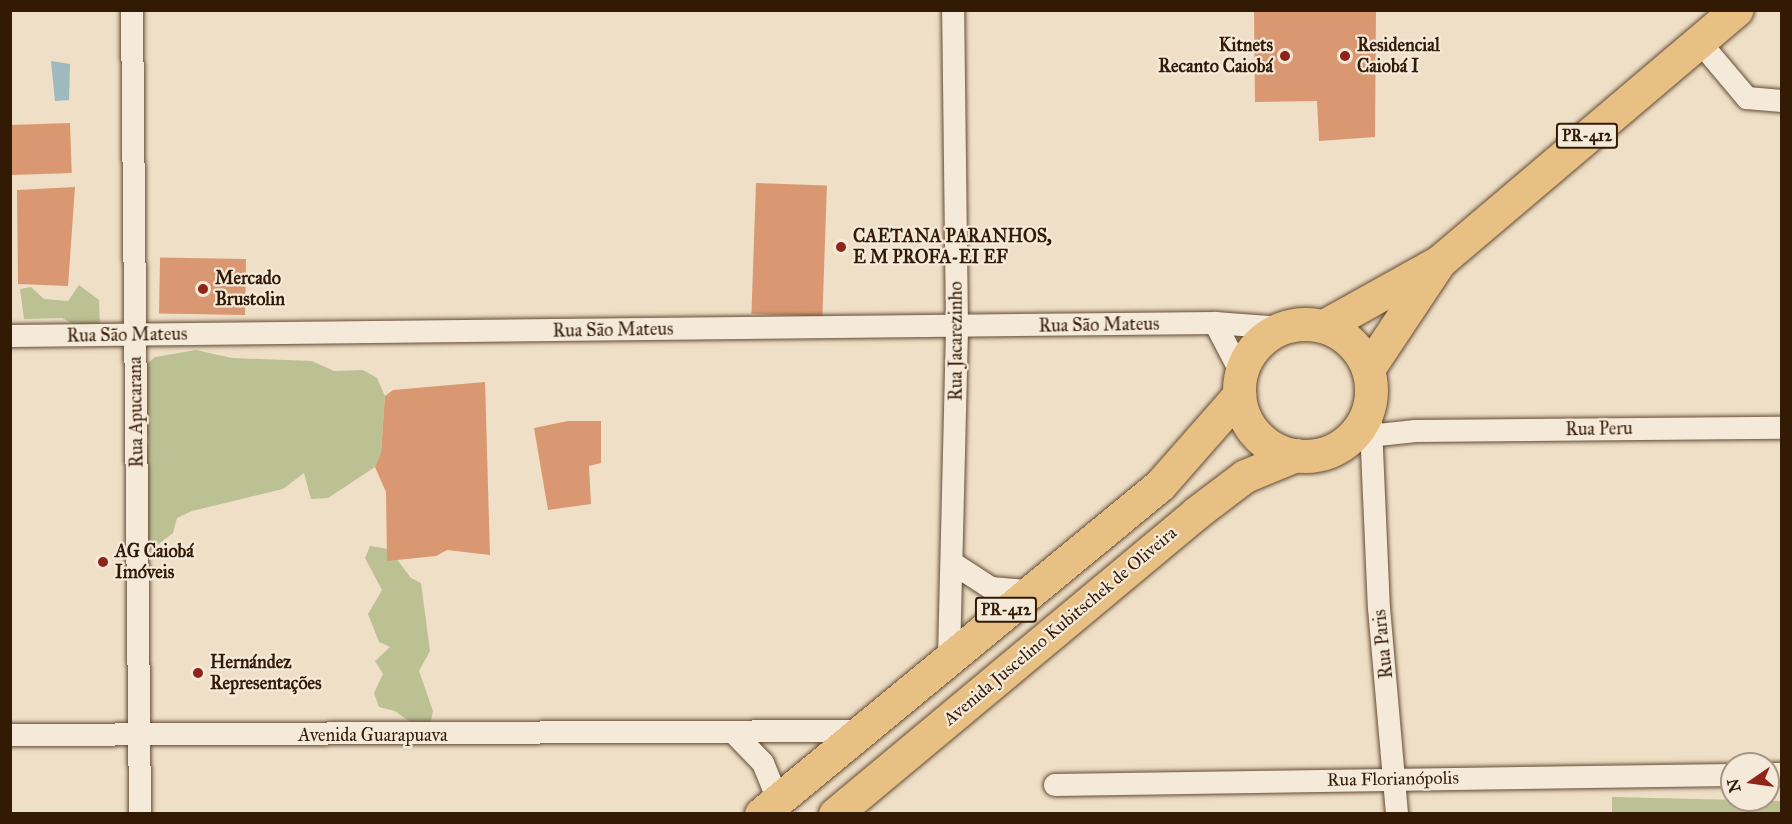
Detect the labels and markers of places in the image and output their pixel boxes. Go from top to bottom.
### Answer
place label: Kitnets Recanto Caiobá [1158,35,1273,78]
place label: Residencial Caiobá I [1357,35,1440,78]
marker: Kitnets Recanto Caiobá [1278,49,1292,63]
marker: Residencial Caiobá I [1338,49,1352,63]
place label: CAETANA PARANHOS, E M PROFA-EI EF [853,226,1052,268]
marker: CAETANA PARANHOS, E M PROFA-EI EF [834,240,848,254]
place label: Mercado Brustolin [215,268,285,310]
marker: Mercado Brustolin [196,282,210,296]
place label: AG Caiobá Imóveis [115,541,194,584]
marker: AG Caiobá Imóveis [96,555,110,569]
place label: Hernández Representações [210,652,322,694]
marker: Hernández Representações [191,666,205,680]

